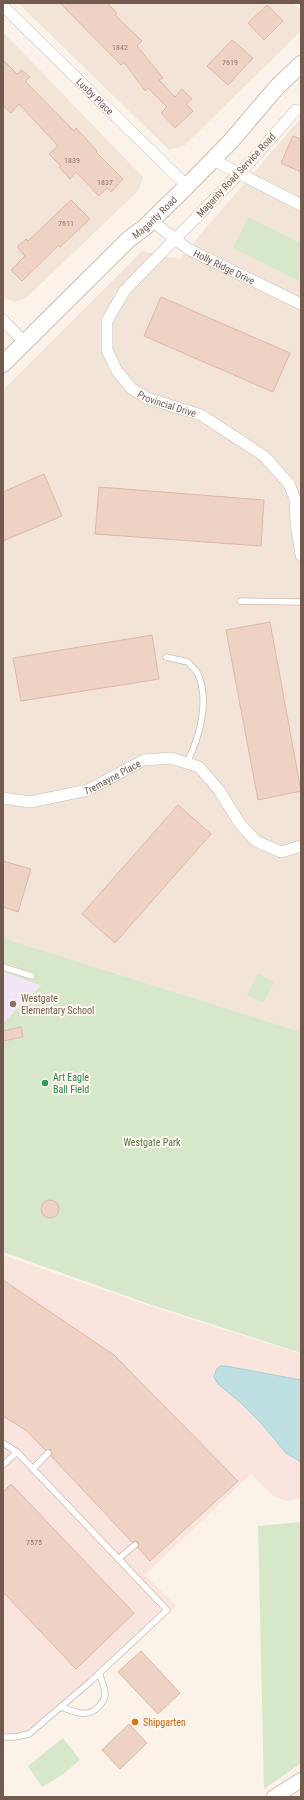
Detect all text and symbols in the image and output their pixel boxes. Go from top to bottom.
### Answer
house number: 1842 [112,43,128,52]
house number: 7619 [222,58,238,67]
street label: Lusby Place [74,76,116,117]
street label: Magarity Road Service Road [194,131,278,219]
house number: 1839 [64,156,80,165]
house number: 1837 [97,178,113,187]
street label: Magarity Road [130,194,179,240]
house number: 7611 [58,219,74,228]
street label: Holly Ridge Drive [192,247,257,286]
street label: Provincial Drive [136,388,198,419]
street label: Tremayne Place [83,757,143,796]
place label: Westgate Elementary School [21,993,94,1016]
marker: Westgate Elementary School [8,999,18,1009]
place label: Art Eagle Ball Field [53,1072,89,1095]
marker: Art Eagle Ball Field [40,1078,50,1088]
park label: Westgate Park [123,1137,181,1148]
house number: 7575 [26,1538,42,1547]
marker: Shipgarten [130,1717,140,1727]
place label: Shipgarten [143,1717,186,1728]

